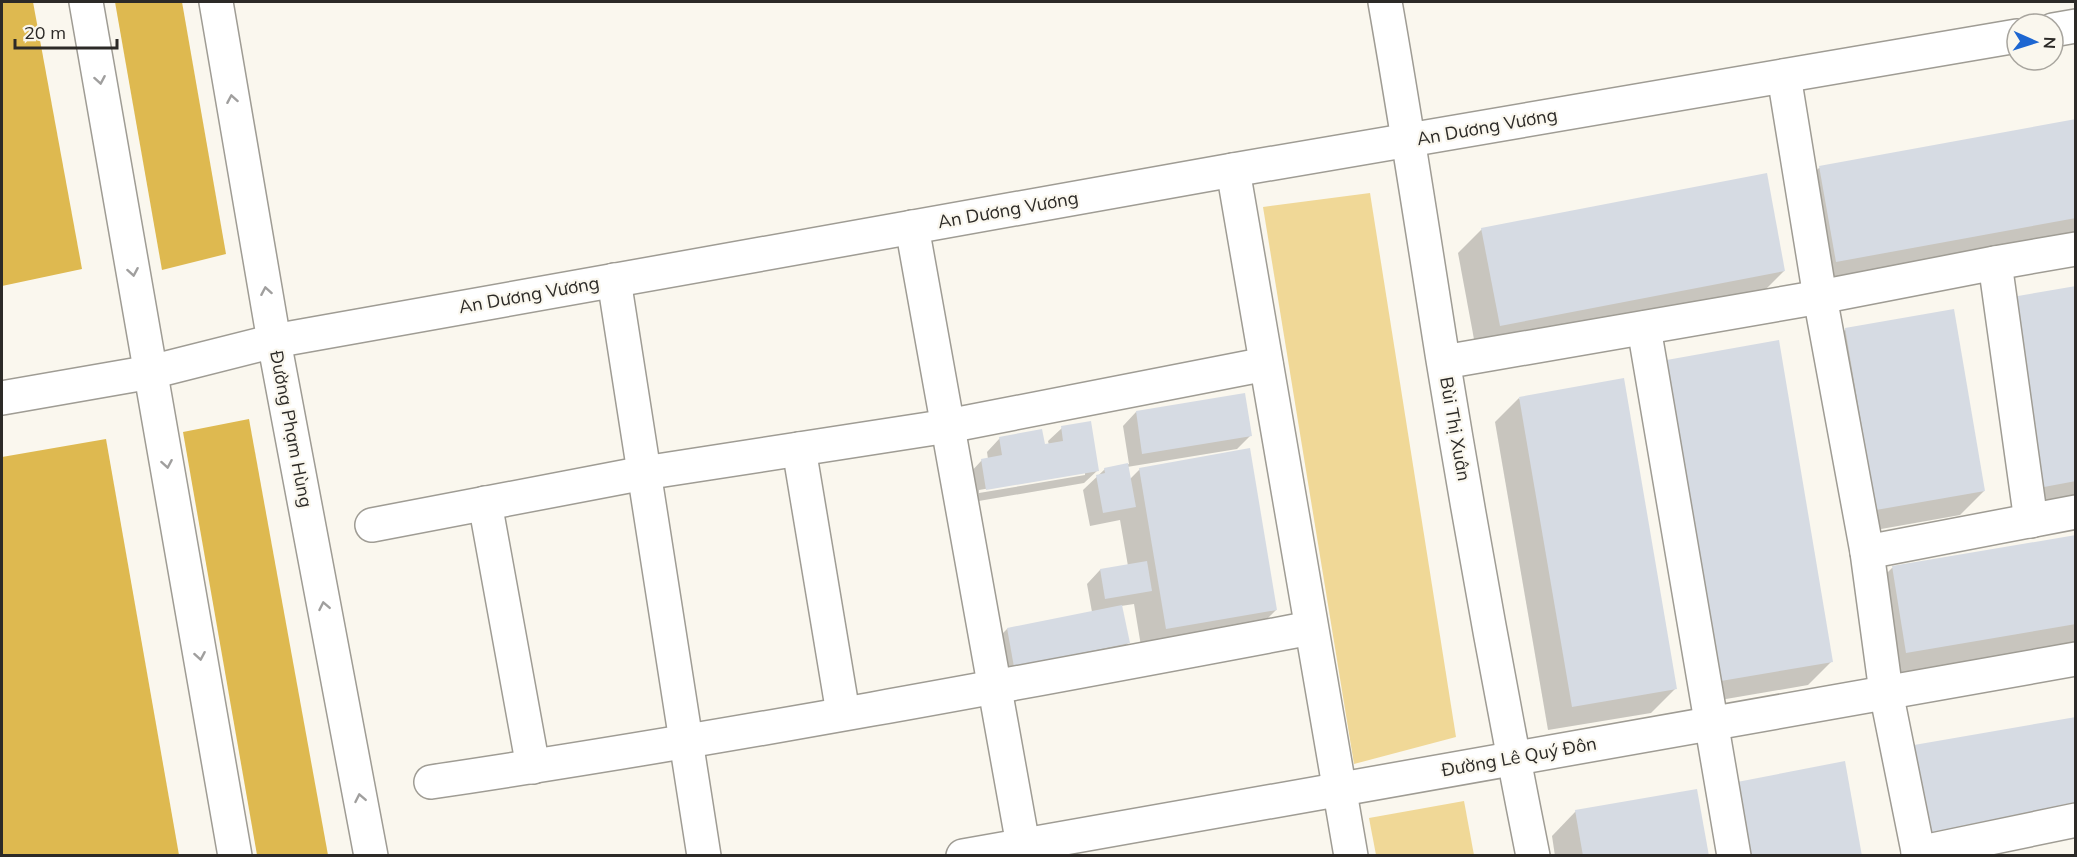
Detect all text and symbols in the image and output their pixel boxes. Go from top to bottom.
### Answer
scale bar [15,12,117,50]
north arrow [2005,12,2065,72]
text: 20 m [24,21,66,44]
text: N [2040,36,2060,49]
one-way arrow [93,75,105,84]
one-way arrow [227,94,239,103]
street label: An Dương Vương [1415,103,1559,150]
street label: An Dương Vương [936,186,1080,233]
one-way arrow [126,267,139,277]
street label: An Dương Vương [457,271,601,318]
one-way arrow [260,286,272,295]
street label: Đường Phạm Hùng [265,348,318,509]
street label: Bùi Thị Xuân [1435,375,1476,483]
one-way arrow [160,459,173,469]
one-way arrow [318,602,331,612]
one-way arrow [194,651,206,661]
street label: Đường Lê Quý Đôn [1439,732,1598,781]
one-way arrow [354,793,367,803]

